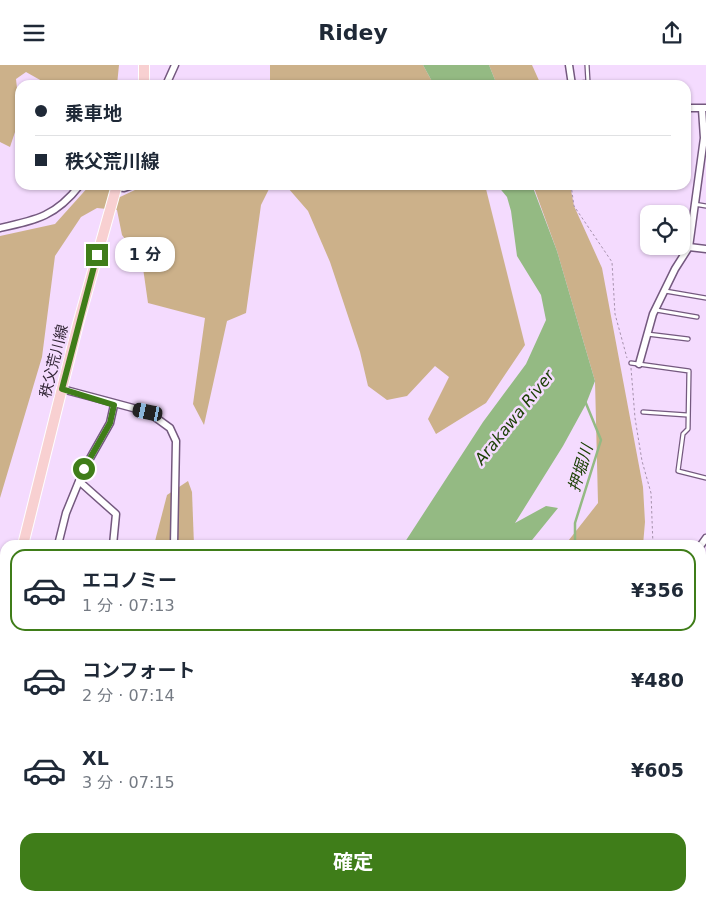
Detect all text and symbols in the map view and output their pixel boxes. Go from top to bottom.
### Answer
icon: menu [20,19,48,47]
icon: share [658,19,686,47]
text: Ridey [318,20,388,45]
text: 乗車地 [65,102,122,124]
text: 秩父荒川線 [65,150,160,172]
map controls [640,205,690,255]
button: locate [640,205,690,255]
callout: 1 分 [114,237,174,273]
route end [86,244,108,266]
text: 1 分 [129,245,161,264]
street label: 秩父荒川線 [36,322,72,400]
water label: Arakawa River [470,365,559,469]
car [131,402,164,422]
water label: 押堀川 [564,441,597,494]
route start [73,458,95,480]
icon: car [22,568,67,613]
text: エコノミー [82,569,177,591]
text: ¥356 [631,579,684,601]
text: 1 分 · 07:13 [82,596,175,615]
icon: car [22,658,67,703]
text: コンフォート [82,659,195,681]
text: ¥480 [631,669,684,691]
text: 2 分 · 07:14 [82,686,175,705]
text: XL [82,747,109,769]
icon: car [22,748,67,793]
text: ¥605 [631,759,684,781]
text: 3 分 · 07:15 [82,773,175,792]
button: 確定 [20,833,686,891]

